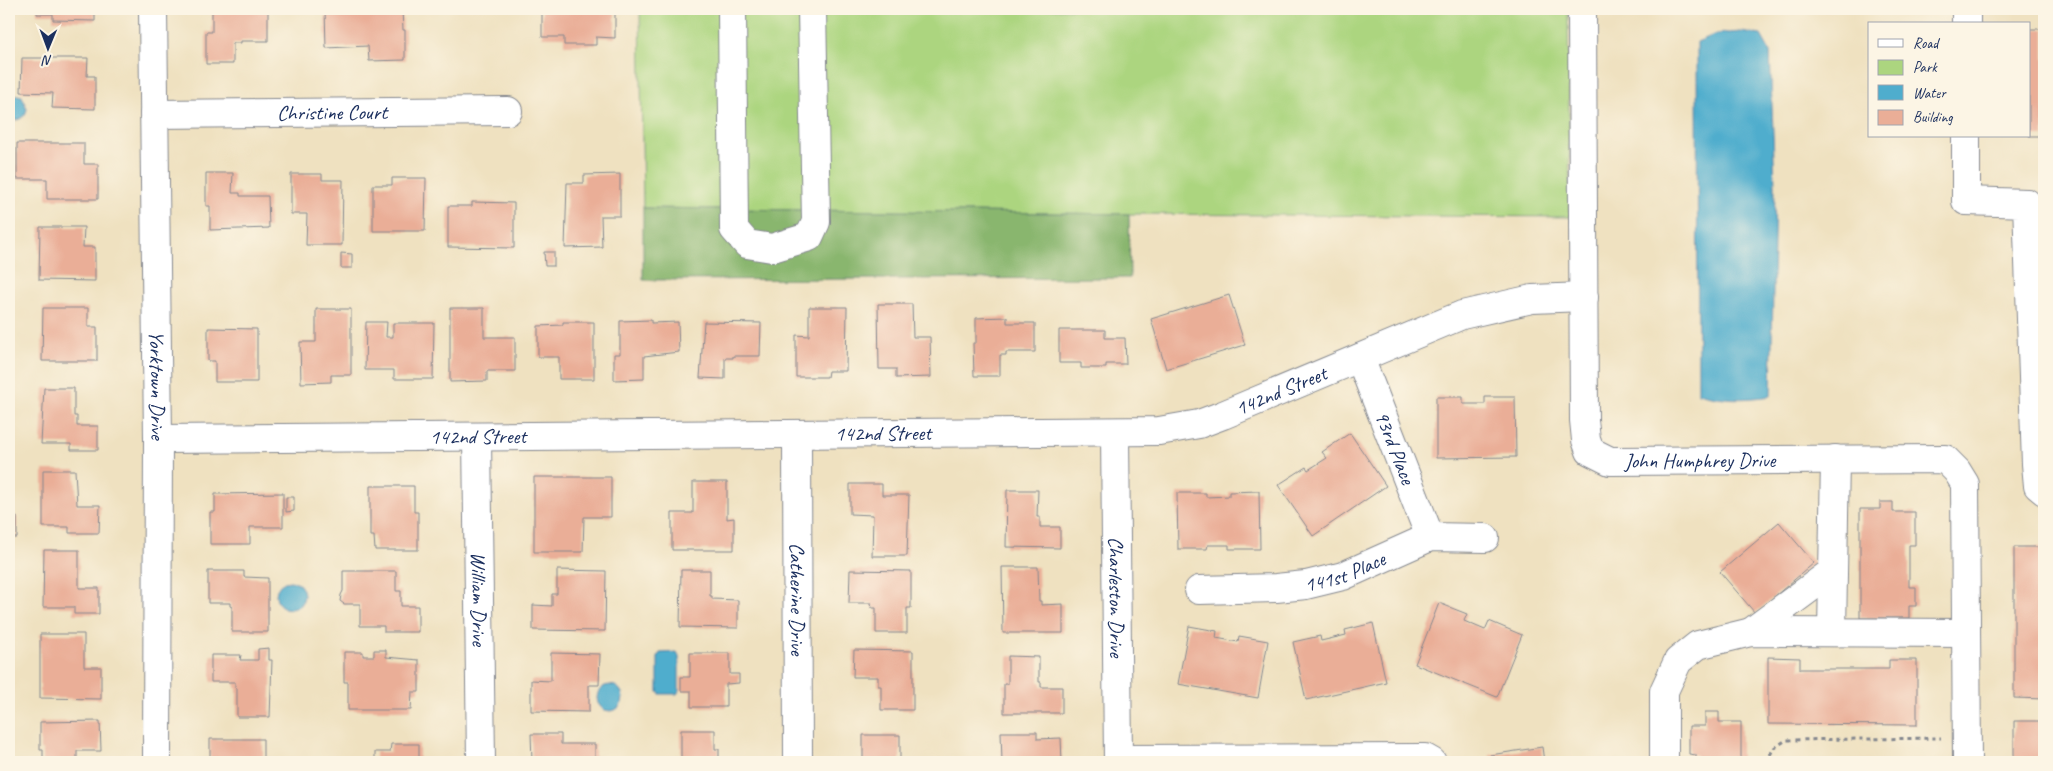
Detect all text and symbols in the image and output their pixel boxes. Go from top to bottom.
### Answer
north arrow [22,22,72,72]
legend [1868,22,2030,138]
text: Road [1913,34,1940,53]
text: N [41,52,52,69]
text: Park [1913,58,1938,77]
text: Water [1913,84,1947,103]
street label: Christine Court [277,99,389,126]
text: Building [1913,108,1953,127]
street label: Yorktown Drive [144,330,171,442]
street label: 142nd Street [1231,359,1332,421]
street label: 93rd Place [1369,407,1421,489]
street label: 142nd Street [835,420,933,447]
street label: 142nd Street [430,423,528,450]
street label: John Humphrey Drive [1623,447,1777,474]
street label: Charleston Drive [1103,537,1130,659]
street label: Catherine Drive [784,543,811,657]
street label: 141st Place [1302,545,1390,598]
street label: William Drive [465,552,493,647]

